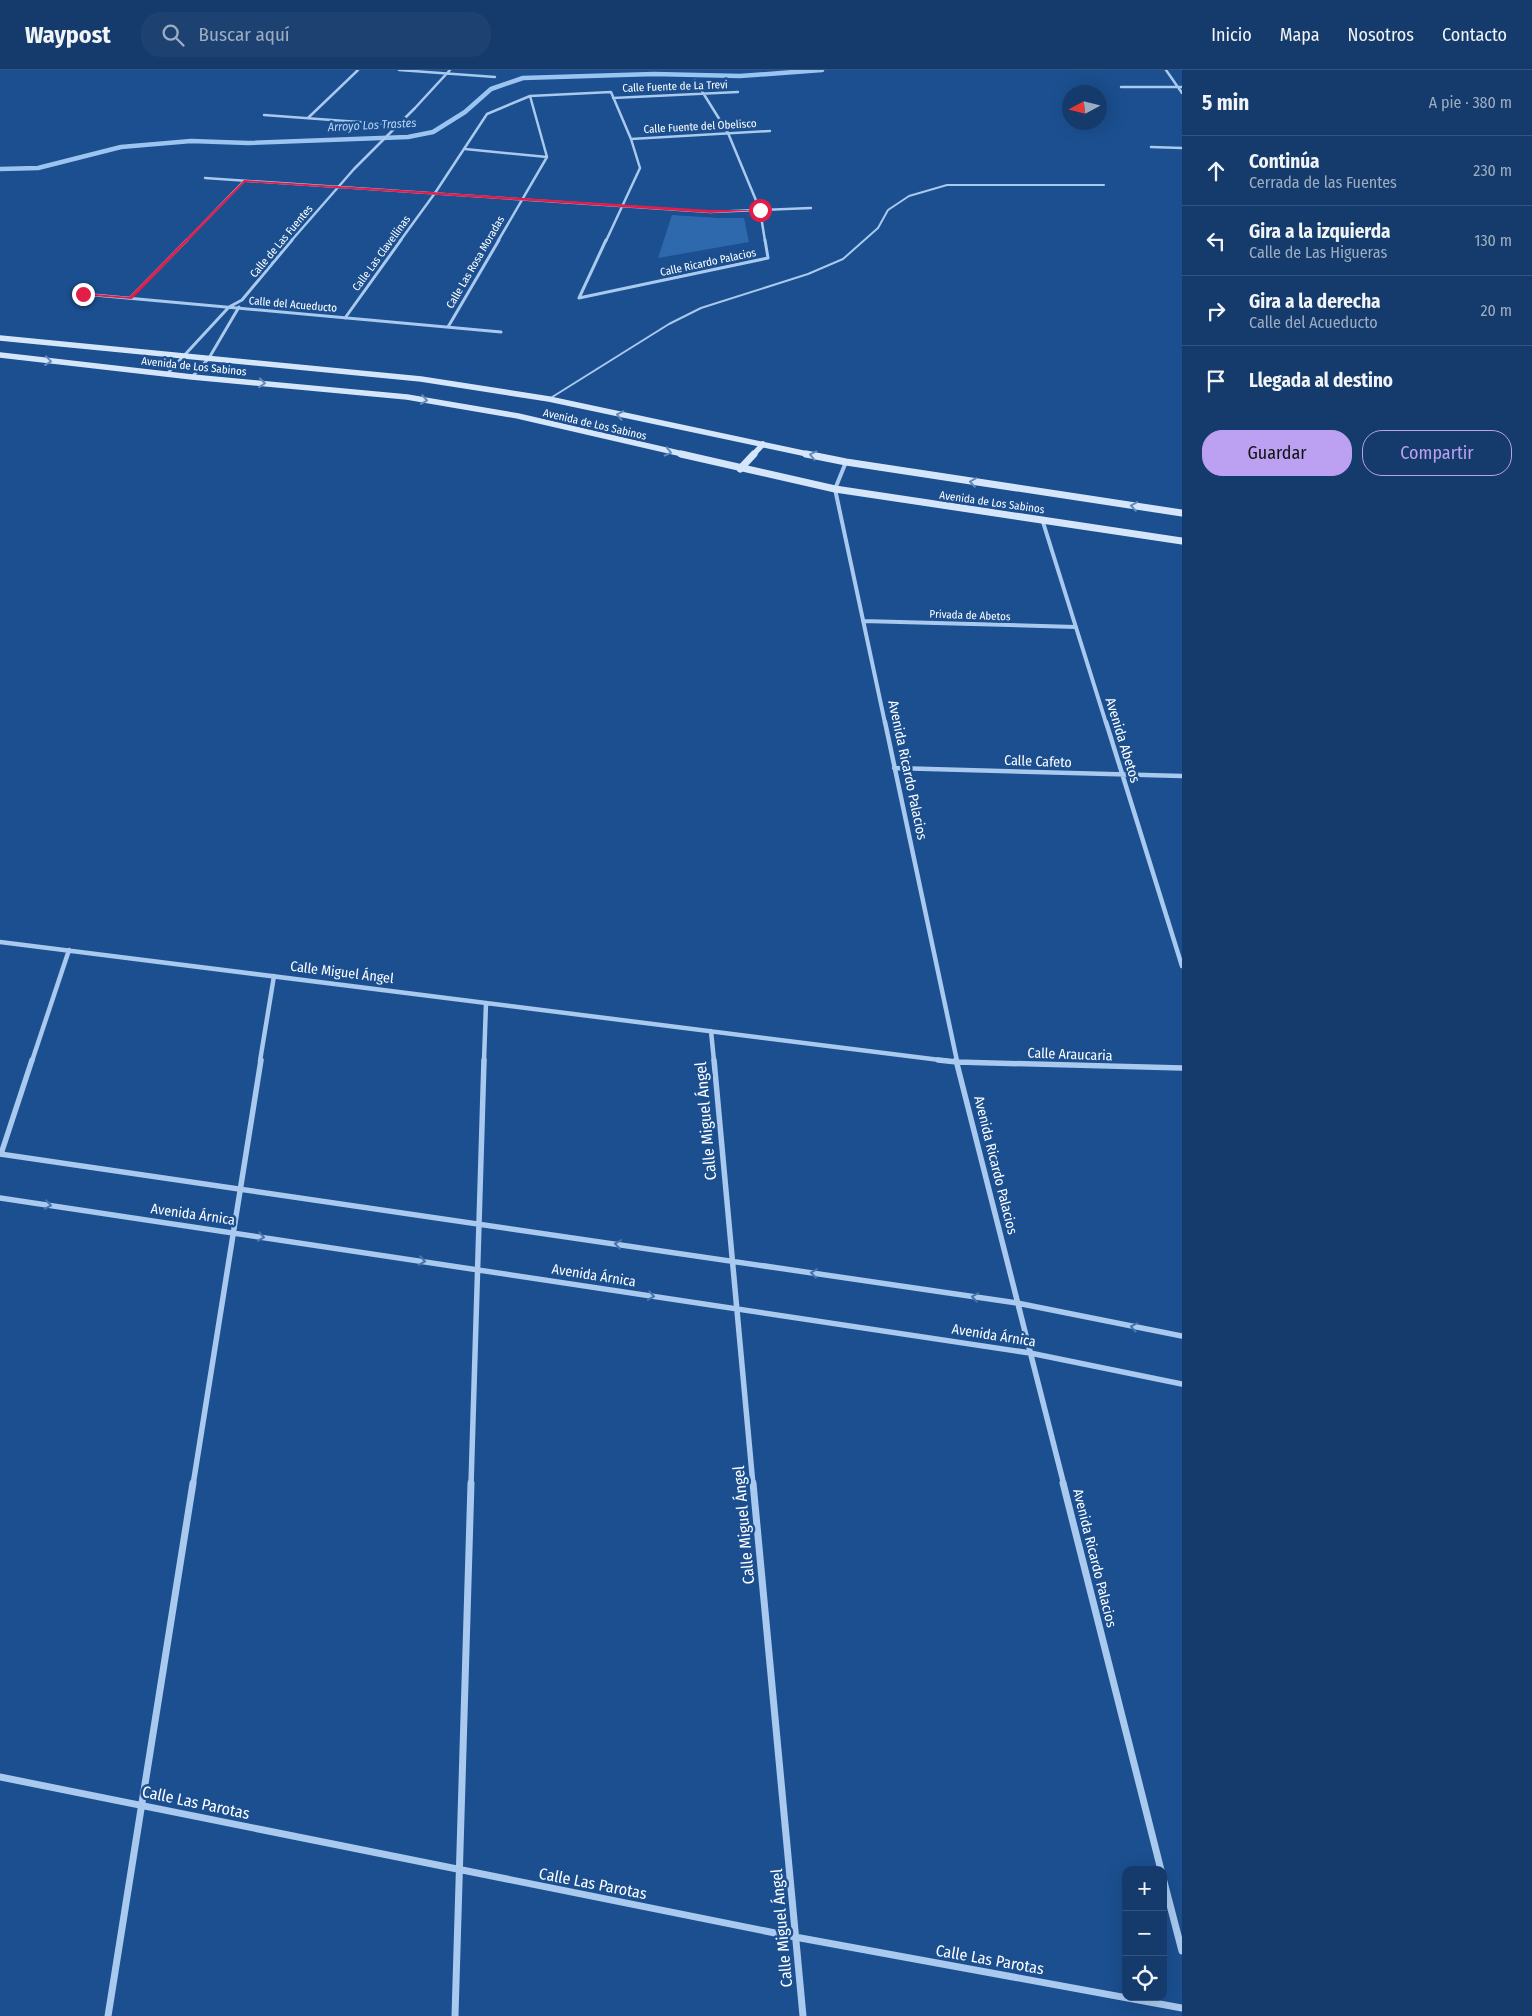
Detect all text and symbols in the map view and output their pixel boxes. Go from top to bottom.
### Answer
search box [141,12,491,57]
text: Waypost [25,21,111,49]
icon: search [159,21,187,49]
text: Buscar aquí [199,23,290,46]
text: Inicio [1211,24,1252,46]
text: Mapa [1280,24,1320,46]
text: Nosotros [1348,24,1414,46]
text: Contacto [1442,24,1507,46]
street label: Calle Fuente de La Trevi [622,78,728,95]
north arrow [1062,85,1107,130]
text: 5 min [1202,90,1249,116]
text: A pie · 380 m [1429,93,1512,112]
water label: Arroyo Los Trastes [326,116,417,134]
street label: Calle Fuente del Obelisco [643,117,757,136]
text: Continúa [1249,150,1320,173]
icon: ahead [1202,157,1230,185]
text: 230 m [1473,161,1512,180]
text: Cerrada de las Fuentes [1249,173,1397,192]
route start [749,199,772,222]
street label: Calle de Las Fuentes [247,202,316,280]
street label: Calle Las Clavellinas [350,213,413,294]
street label: Calle Las Rosa Moradas [444,213,507,311]
text: Gira a la izquierda [1249,220,1391,243]
icon: left [1202,227,1230,255]
text: 130 m [1474,231,1512,250]
text: Calle de Las Higueras [1249,243,1387,262]
street label: Calle Ricardo Palacios [659,246,758,279]
route end [72,283,95,306]
text: Gira a la derecha [1249,290,1381,313]
street label: Calle del Acueducto [248,294,338,315]
icon: right [1202,297,1230,325]
text: 20 m [1481,301,1512,320]
text: Calle del Acueducto [1249,313,1378,332]
street label: Avenida de Los Sabinos [141,354,248,379]
one-way arrow [45,355,53,366]
icon: arrive [1202,367,1230,395]
text: Llegada al destino [1249,369,1393,392]
one-way arrow [258,378,266,389]
one-way arrow [419,394,428,404]
street label: Avenida de Los Sabinos [542,406,648,443]
one-way arrow [615,410,624,420]
button: Guardar [1202,430,1352,476]
button: Compartir [1362,430,1512,476]
one-way arrow [664,446,673,457]
one-way arrow [808,450,817,461]
one-way arrow [969,477,977,487]
street label: Avenida de Los Sabinos [939,489,1046,516]
one-way arrow [1129,501,1138,511]
street label: Privada de Abetos [929,608,1011,623]
street label: Avenida Abetos [1101,695,1144,785]
street label: Avenida Ricardo Palacios [884,699,931,841]
street label: Calle Cafeto [1004,752,1072,771]
street label: Calle Miguel Ángel [289,957,395,987]
street label: Calle Araucaria [1027,1045,1113,1064]
street label: Calle Miguel Ángel [691,1061,720,1181]
street label: Avenida Ricardo Palacios [970,1094,1021,1236]
street label: Avenida Árnica [150,1199,236,1229]
one-way arrow [44,1200,53,1210]
one-way arrow [257,1231,265,1242]
one-way arrow [614,1239,622,1250]
one-way arrow [418,1255,426,1266]
street label: Avenida Árnica [551,1259,637,1291]
one-way arrow [809,1268,817,1279]
one-way arrow [648,1290,656,1301]
one-way arrow [970,1292,979,1302]
street label: Avenida Árnica [951,1319,1037,1351]
one-way arrow [1130,1322,1139,1332]
street label: Calle Miguel Ángel [729,1465,758,1585]
street label: Avenida Ricardo Palacios [1069,1487,1120,1629]
street label: Calle Las Parotas [140,1782,252,1823]
street label: Calle Las Parotas [537,1864,649,1903]
map controls [1122,1866,1167,2001]
button: + [1122,1866,1167,1911]
street label: Calle Miguel Ángel [767,1868,796,1988]
button: − [1122,1911,1167,1956]
street label: Calle Las Parotas [934,1941,1046,1978]
button: locate [1122,1956,1167,2001]

